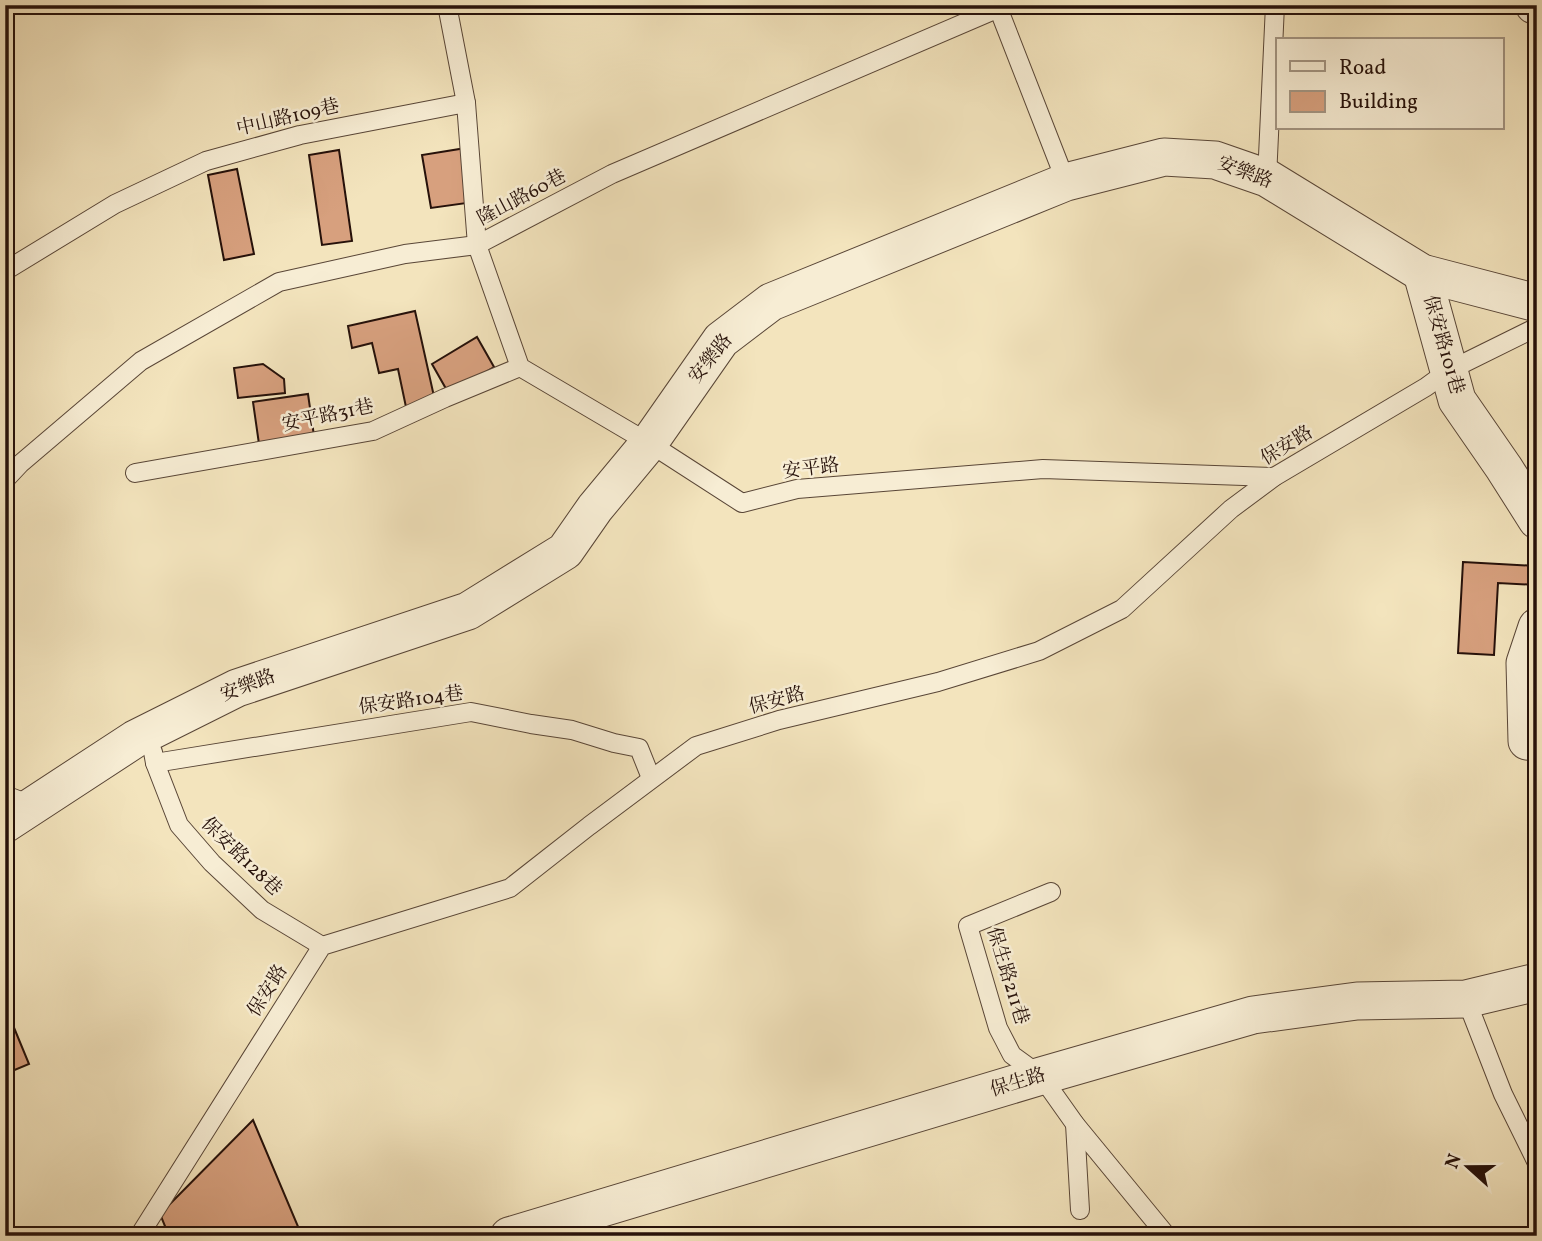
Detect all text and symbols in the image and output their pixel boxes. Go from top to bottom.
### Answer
legend [1276,38,1504,130]
text: Road [1339,54,1386,83]
text: Building [1339,88,1418,117]
street label: 中山路109巷 [234,94,342,142]
street label: 安樂路 [1214,151,1276,195]
street label: 隆山路60巷 [473,164,571,232]
street label: 保安路101巷 [1416,292,1470,398]
street label: 安樂路 [683,329,739,389]
street label: 安平路31巷 [280,394,376,438]
street label: 保安路 [1256,420,1318,472]
street label: 安平路 [781,453,841,485]
street label: 安樂路 [217,664,279,708]
street label: 保安路104巷 [357,681,465,721]
street label: 保安路 [746,681,808,721]
street label: 保安路128巷 [195,812,287,902]
street label: 保生路211巷 [980,924,1034,1028]
street label: 保安路 [242,960,294,1022]
street label: 保生路 [987,1062,1049,1104]
north arrow [1434,1132,1504,1202]
text: N [1439,1150,1469,1173]

